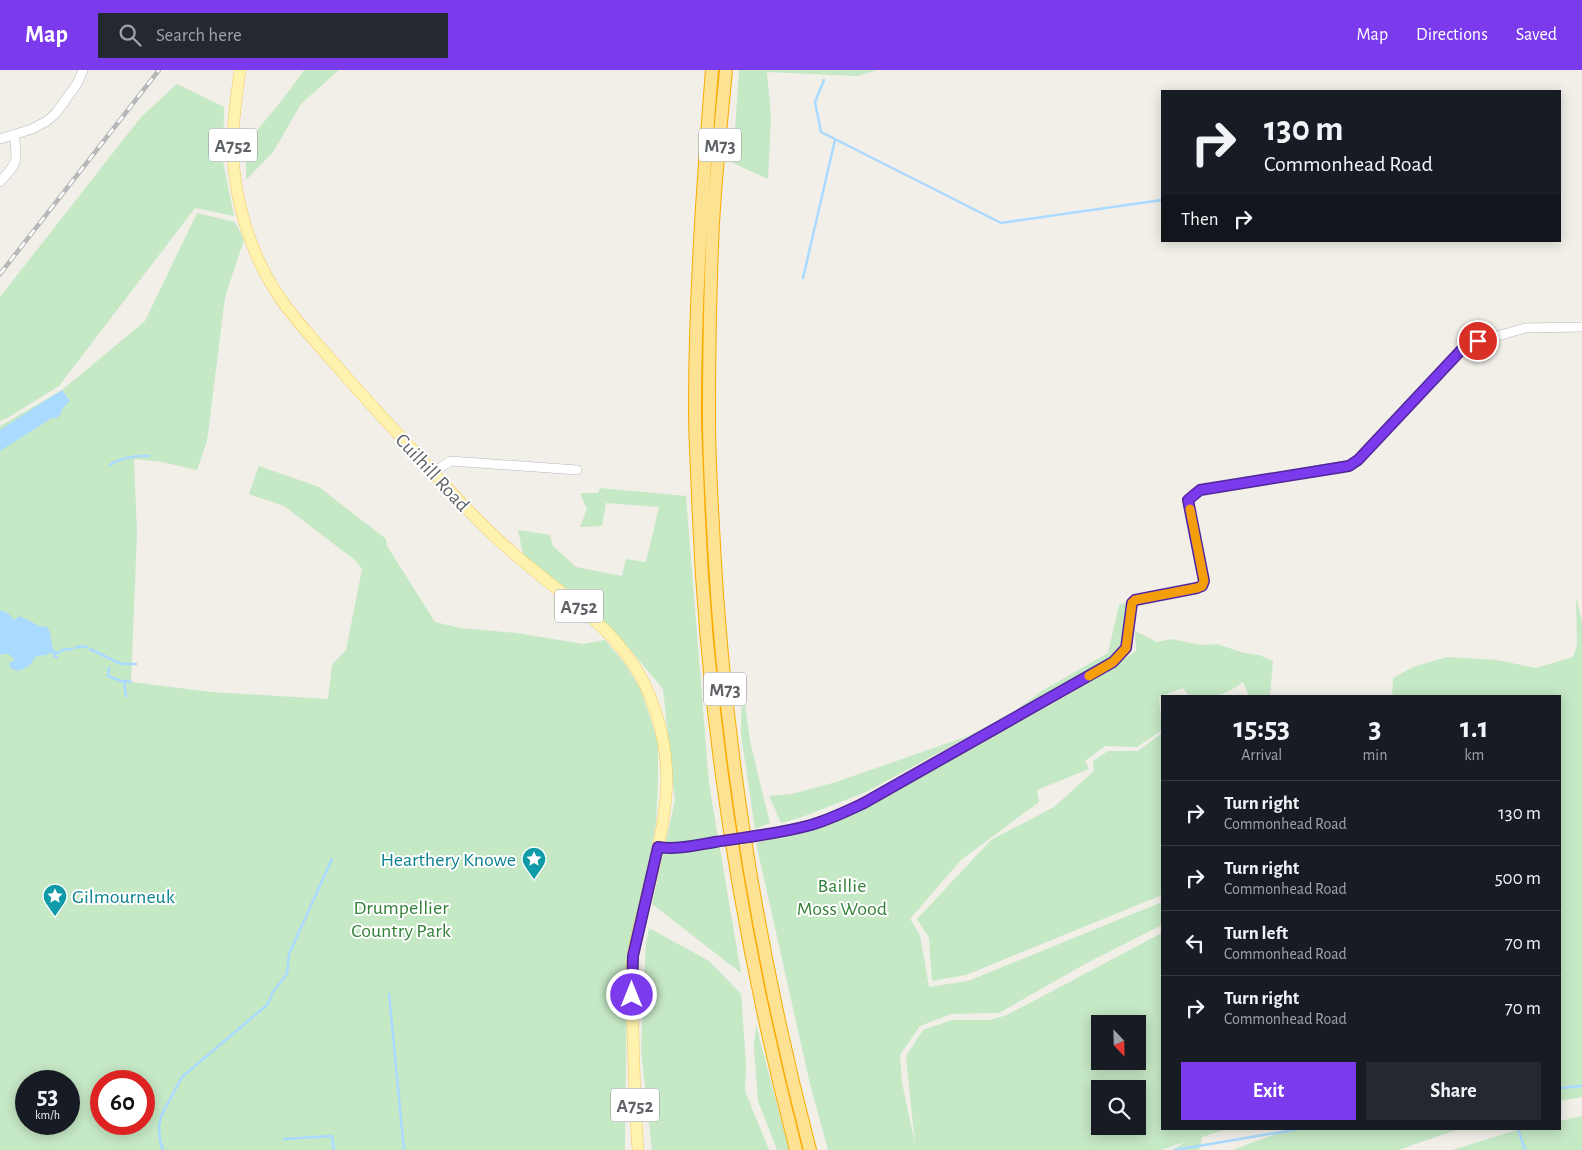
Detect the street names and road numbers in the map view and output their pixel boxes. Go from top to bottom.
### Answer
road number: A752 [209,128,257,162]
road number: M73 [699,128,741,162]
street label: Cuilhill Road [391,430,473,515]
road number: A752 [555,590,603,622]
road number: M73 [704,672,746,706]
road number: A752 [611,1088,659,1122]

